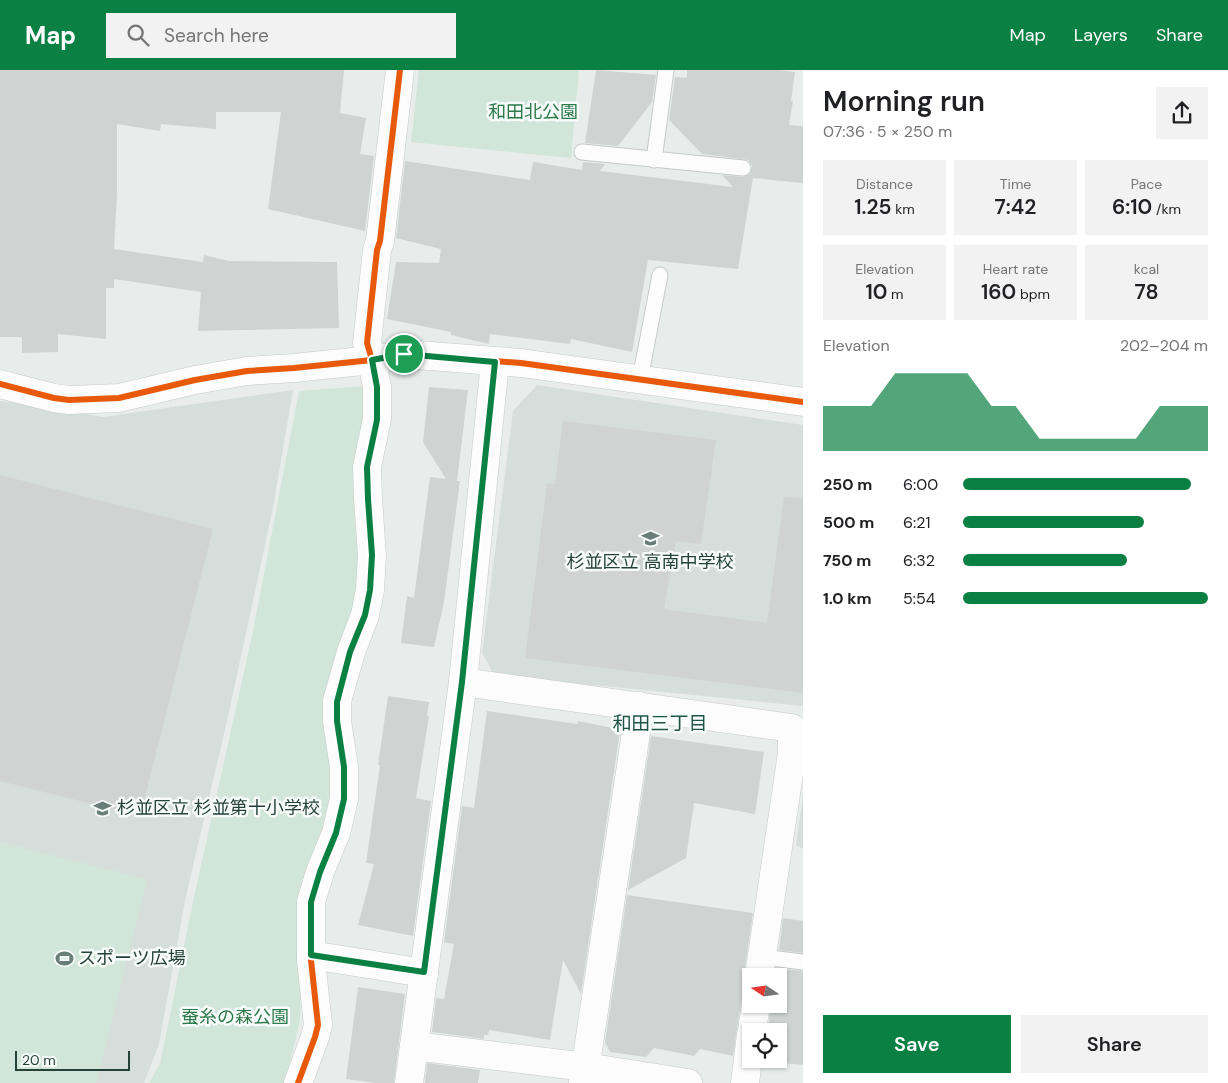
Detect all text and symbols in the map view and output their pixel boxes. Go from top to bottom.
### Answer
search box [106,13,456,58]
text: Map [25,20,76,51]
icon: search [124,21,152,49]
text: Search here [164,23,269,48]
text: Map [1010,23,1046,47]
text: Layers [1074,23,1128,47]
text: Share [1156,23,1203,47]
text: Morning run [823,83,985,120]
button: share [1156,87,1208,139]
park label: 和田北公園 [488,100,578,124]
text: 07:36 · 5 × 250 m [823,121,952,142]
text: Distance [856,175,913,193]
text: Time [1000,175,1031,193]
text: Pace [1131,175,1162,193]
text: 1.25 [854,193,892,221]
text: 7:42 [995,193,1036,221]
text: 6:10 [1112,193,1152,221]
text: km [892,200,915,218]
text: /km [1152,200,1181,218]
text: Elevation [855,260,914,278]
text: Heart rate [983,260,1048,278]
text: kcal [1134,260,1159,278]
text: 10 [865,278,887,306]
text: 160 [981,278,1016,306]
text: 78 [1134,278,1159,306]
text: m [887,285,904,303]
text: bpm [1016,285,1050,303]
pin [383,333,425,375]
text: Elevation [823,335,890,356]
text: 202–204 m [1120,335,1208,356]
icon: arrive [390,340,418,368]
text: 250 m [823,474,872,495]
text: 6:00 [903,474,938,495]
text: 500 m [823,512,874,533]
text: 6:21 [903,512,931,533]
school or university icon: 杉並区立 高南中学校 [640,529,660,549]
place label: 杉並区立 高南中学校 [567,550,733,574]
text: 750 m [823,550,871,571]
text: 6:32 [903,550,935,571]
text: 1.0 km [823,588,872,609]
text: 5:54 [903,588,935,609]
district label: 和田三丁目 [612,711,708,736]
place label: 杉並区立 杉並第十小学校 [117,796,320,820]
school or university icon: 杉並区立 杉並第十小学校 [93,798,113,818]
place label: スポーツ広場 [78,946,186,970]
sports icon: スポーツ広場 [54,948,74,968]
north arrow [742,968,788,1012]
map controls [742,968,787,1068]
park label: 蚕糸の森公園 [181,1005,289,1029]
button: Save [823,1015,1011,1073]
button: Share [1021,1015,1208,1073]
button: locate [742,1023,787,1068]
scale bar [15,1048,130,1071]
text: 20 m [22,1051,56,1069]

